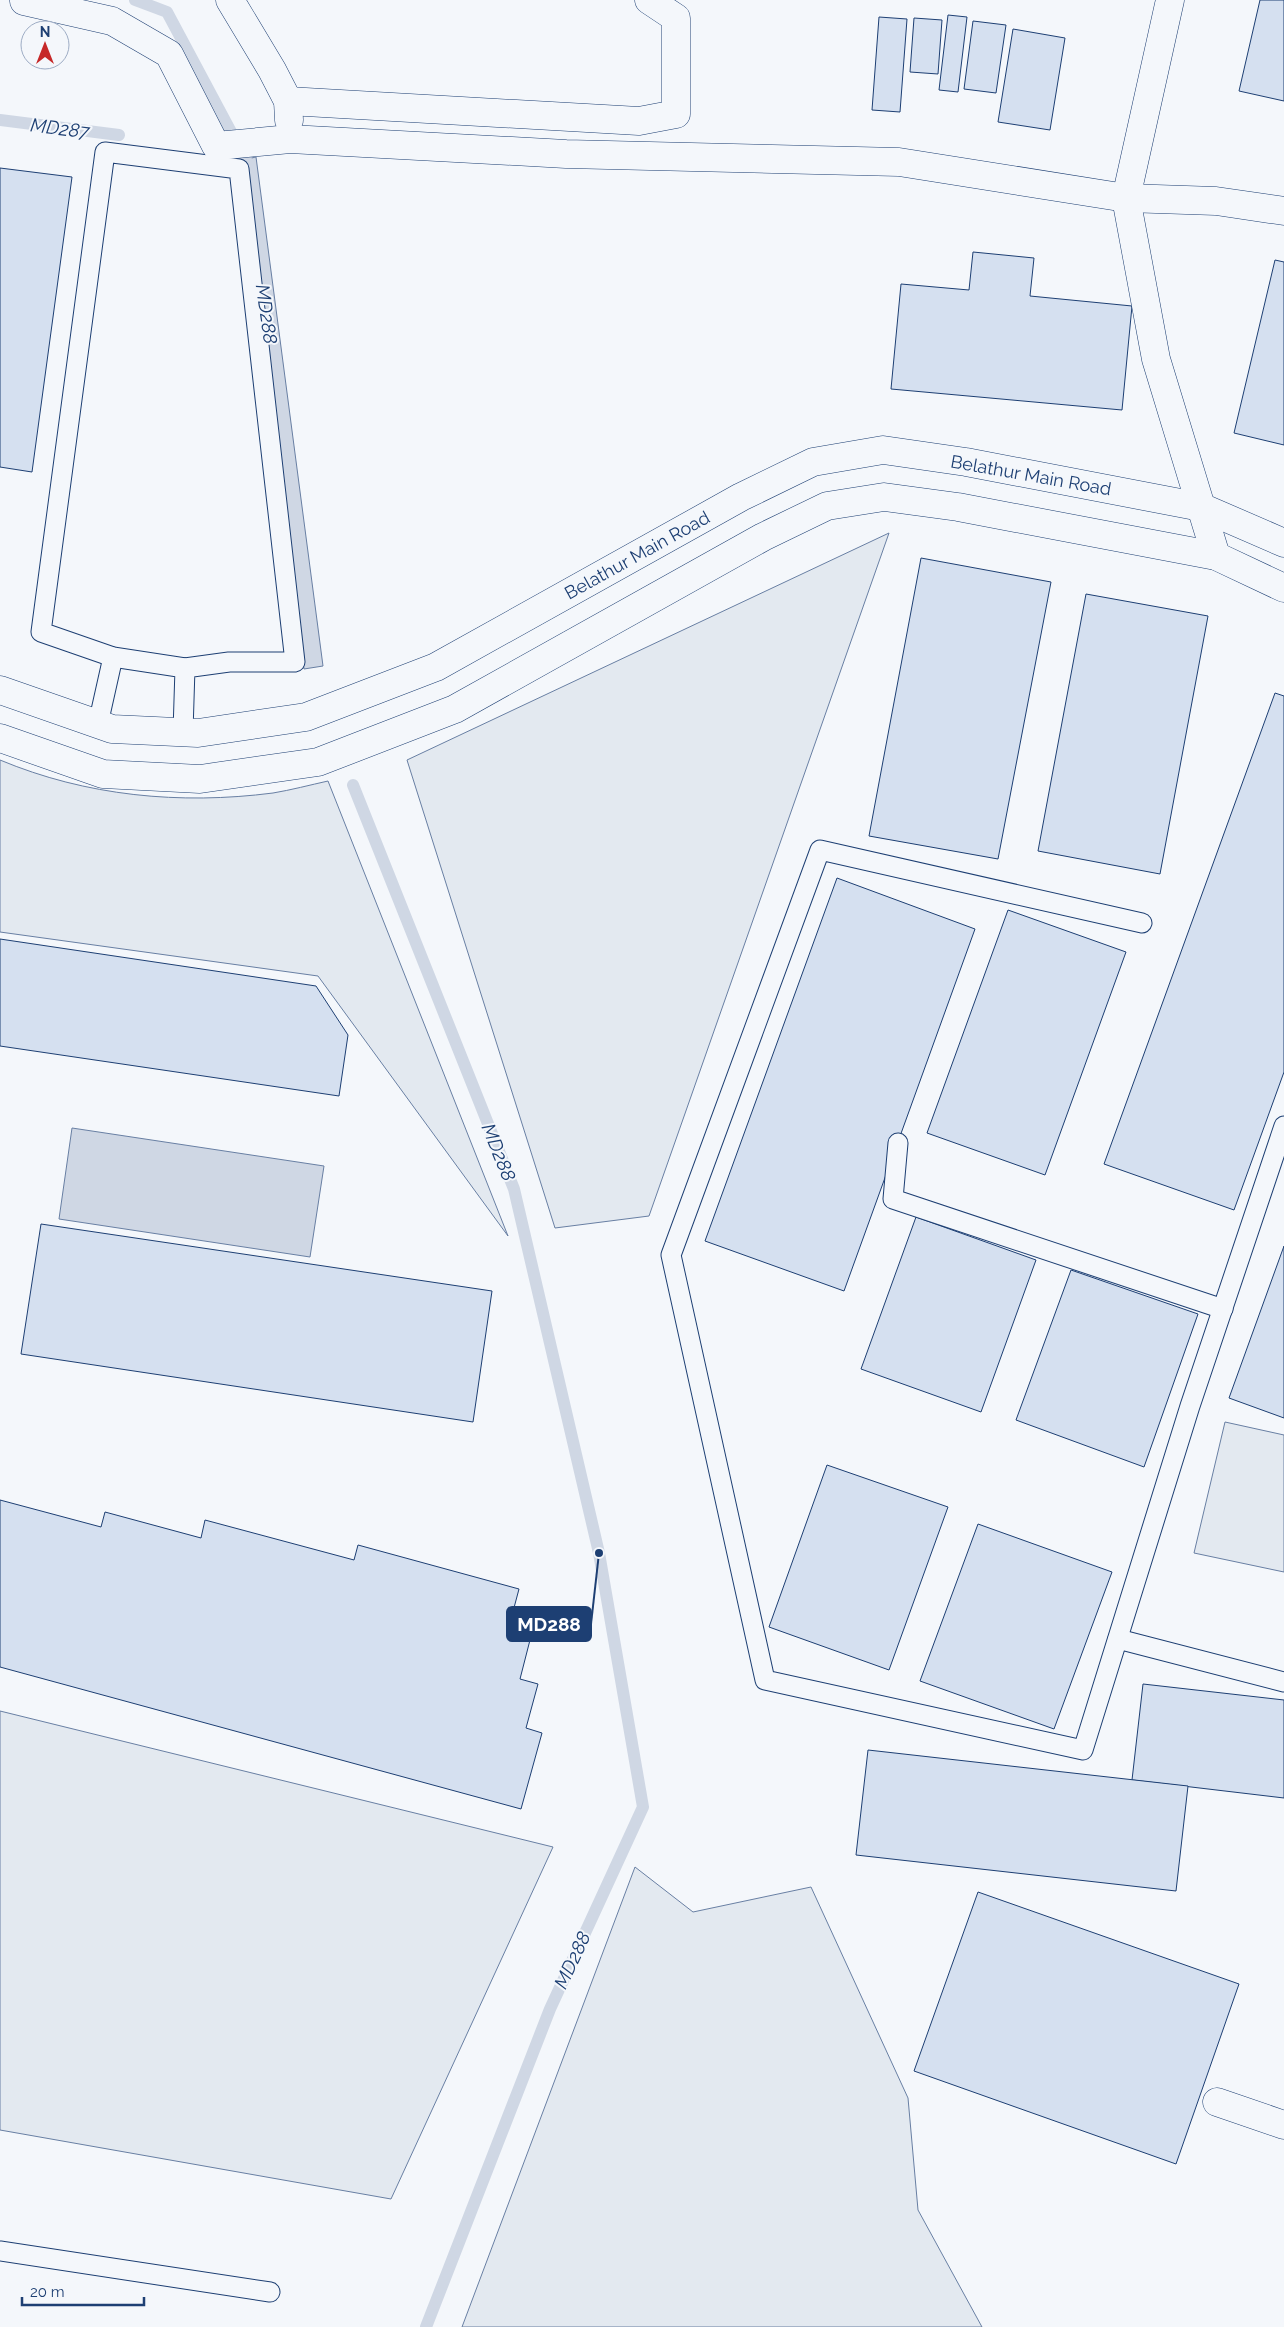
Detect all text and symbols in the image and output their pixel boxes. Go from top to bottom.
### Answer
north arrow [20,20,70,70]
text: N [40,24,50,40]
water label: MD287 [29,113,92,143]
water label: MD288 [252,283,282,346]
street label: Belathur Main Road [949,451,1113,499]
street label: Belathur Main Road [561,506,713,604]
water label: MD288 [478,1120,521,1184]
callout: MD288 [507,1607,591,1641]
text: MD288 [517,1613,581,1635]
water label: MD288 [549,1928,595,1992]
scale bar [22,2274,145,2306]
text: 20 m [30,2283,65,2301]

